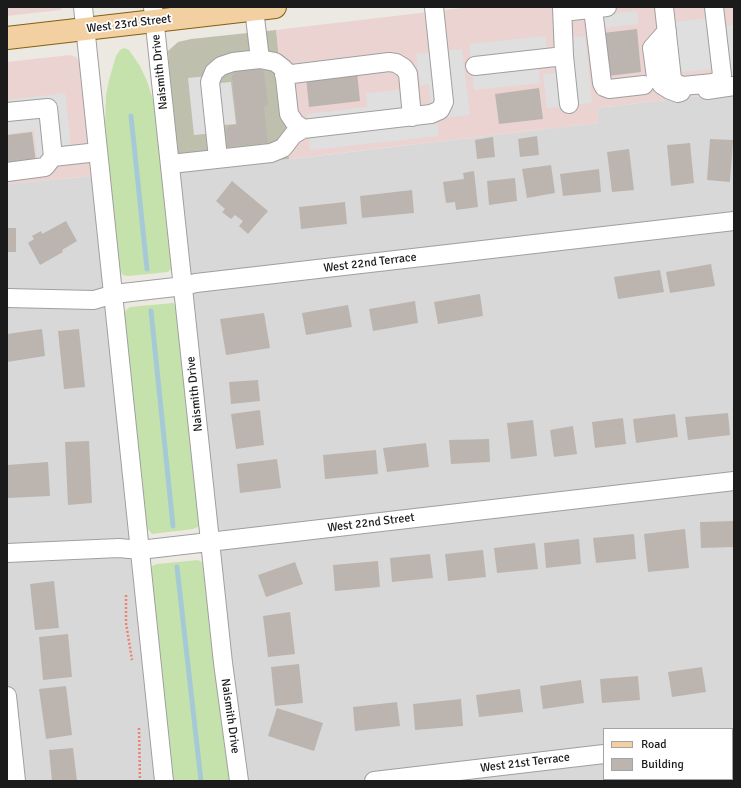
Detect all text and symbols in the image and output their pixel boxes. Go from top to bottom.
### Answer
street label: West 23rd Street [86,12,172,36]
street label: Naismith Drive [149,34,171,110]
street label: West 22nd Terrace [323,250,417,276]
street label: Naismith Drive [184,356,206,432]
street label: West 22nd Street [327,511,415,535]
street label: Naismith Drive [218,678,242,754]
legend [603,728,733,780]
text: Road [641,737,667,752]
street label: West 21st Terrace [479,750,571,776]
text: Building [641,757,684,772]

